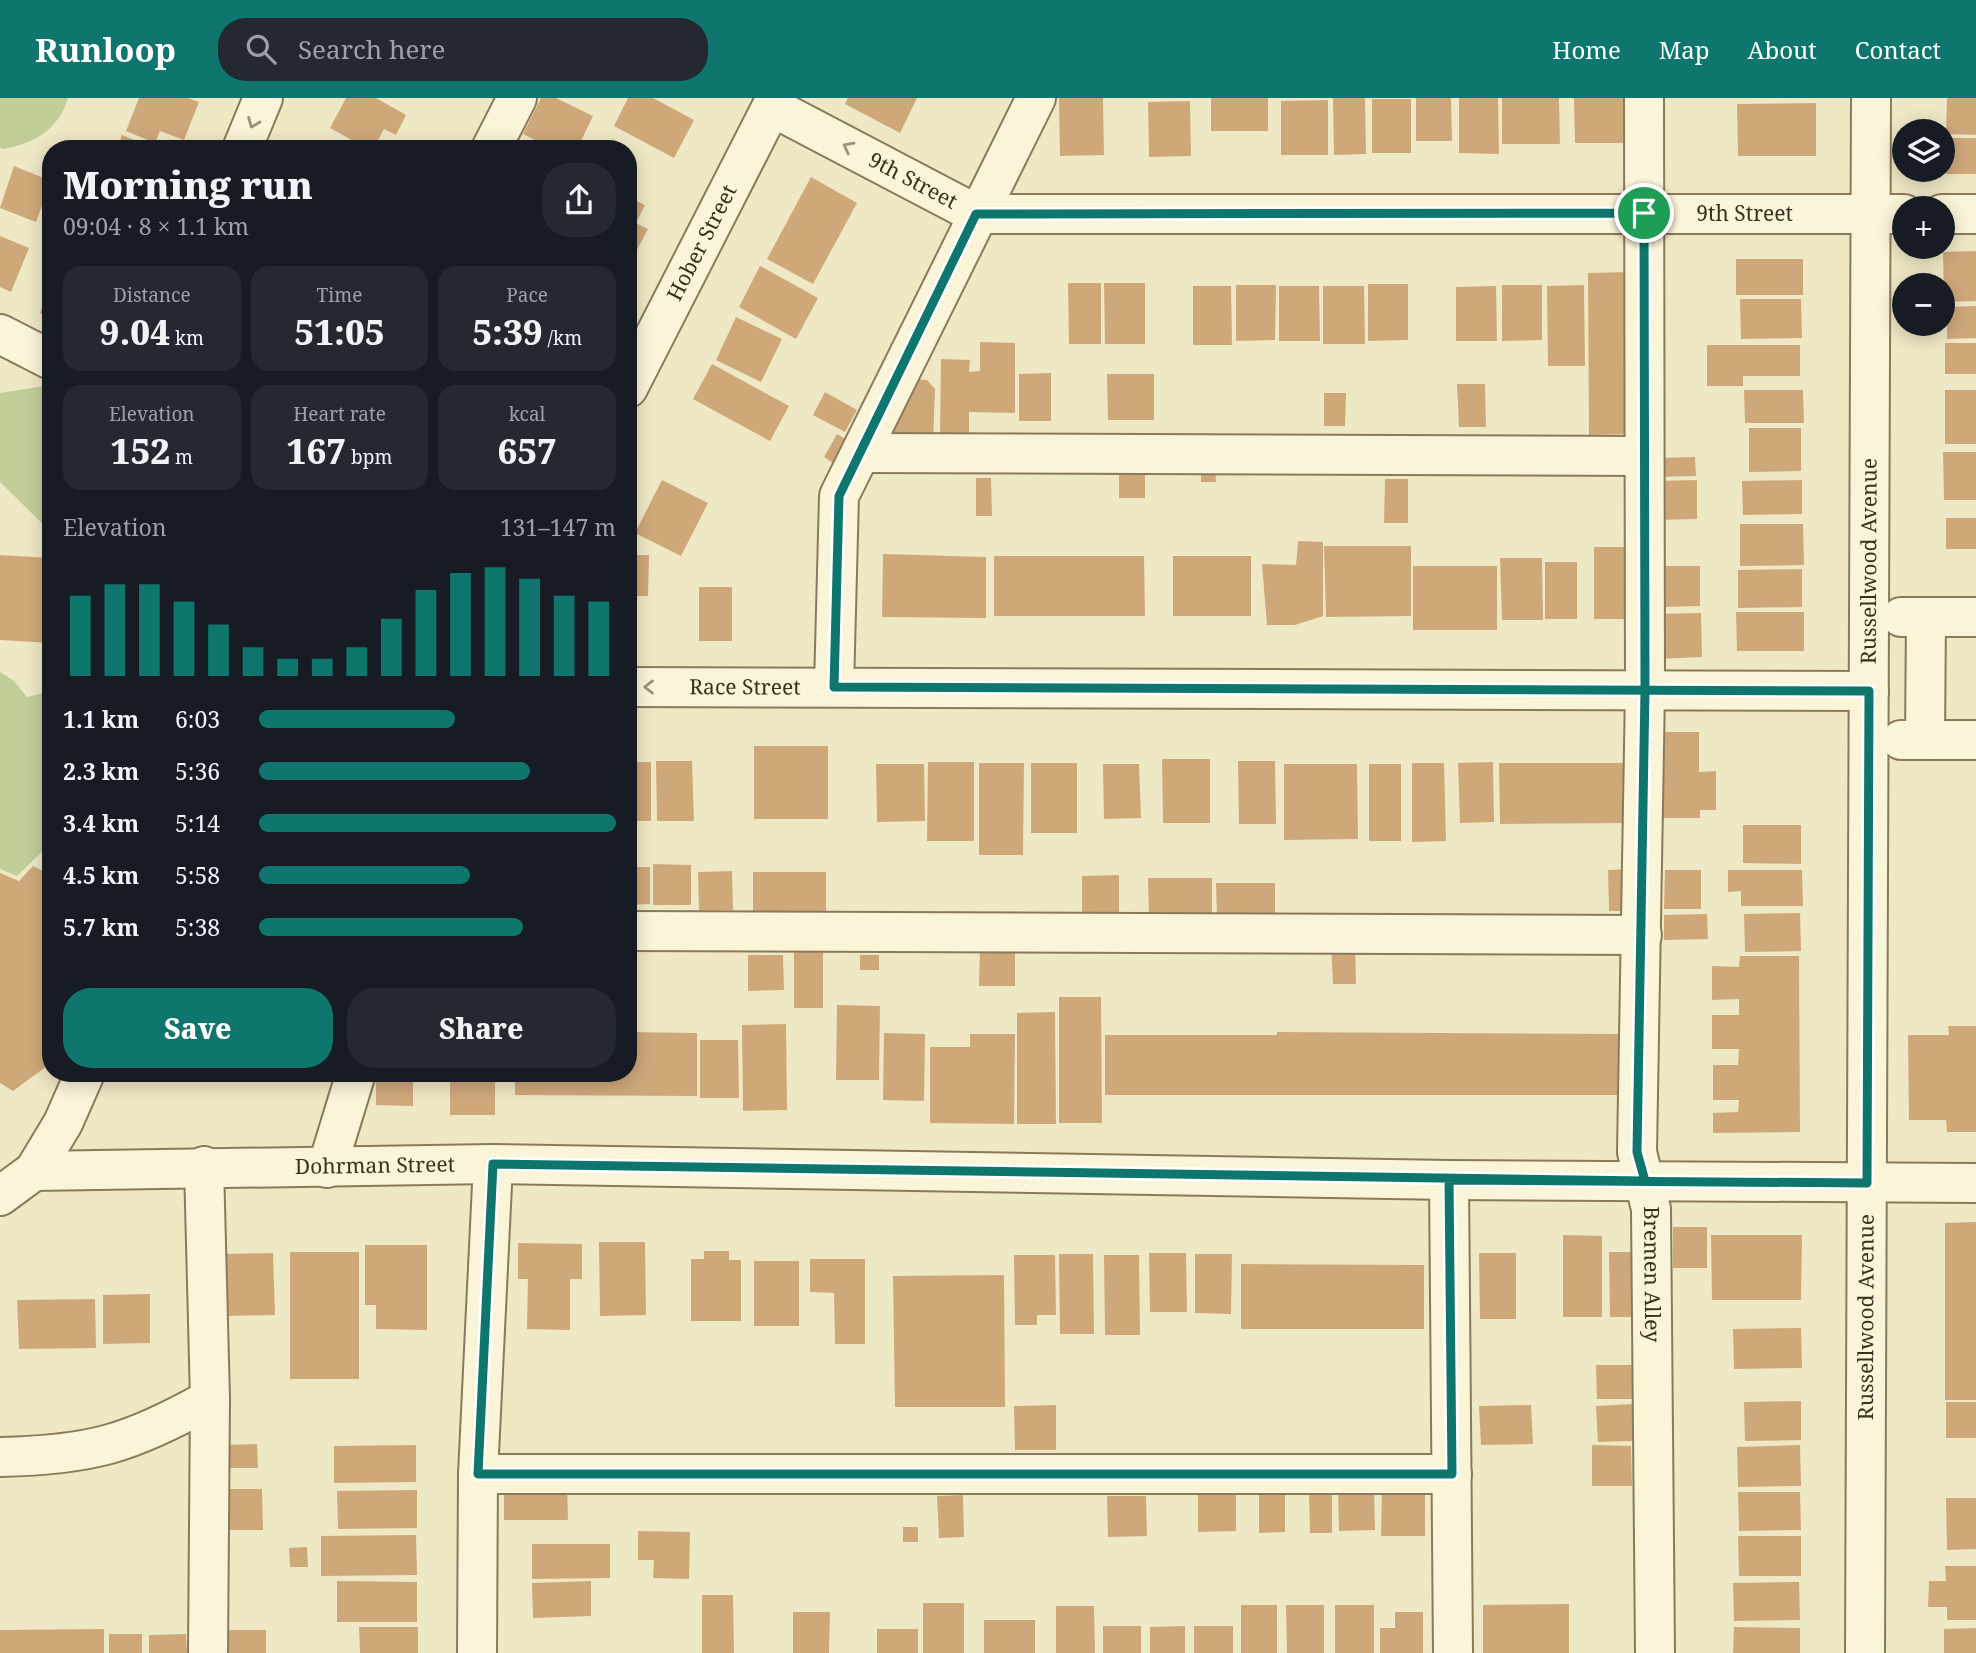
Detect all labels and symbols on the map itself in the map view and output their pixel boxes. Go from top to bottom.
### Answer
one-way arrow [247,117,261,129]
one-way arrow [843,142,855,155]
street label: 9th Street [864,145,963,215]
street label: Hober Street [660,179,743,305]
pin [1614,183,1674,243]
street label: 9th Street [1696,199,1793,227]
street label: Russellwood Avenue [1854,458,1883,664]
street label: Race Street [689,672,801,701]
one-way arrow [644,679,654,695]
street label: Dohrman Street [295,1150,455,1180]
street label: Bremen Alley [1638,1206,1667,1342]
street label: Russellwood Avenue [1851,1214,1880,1420]

